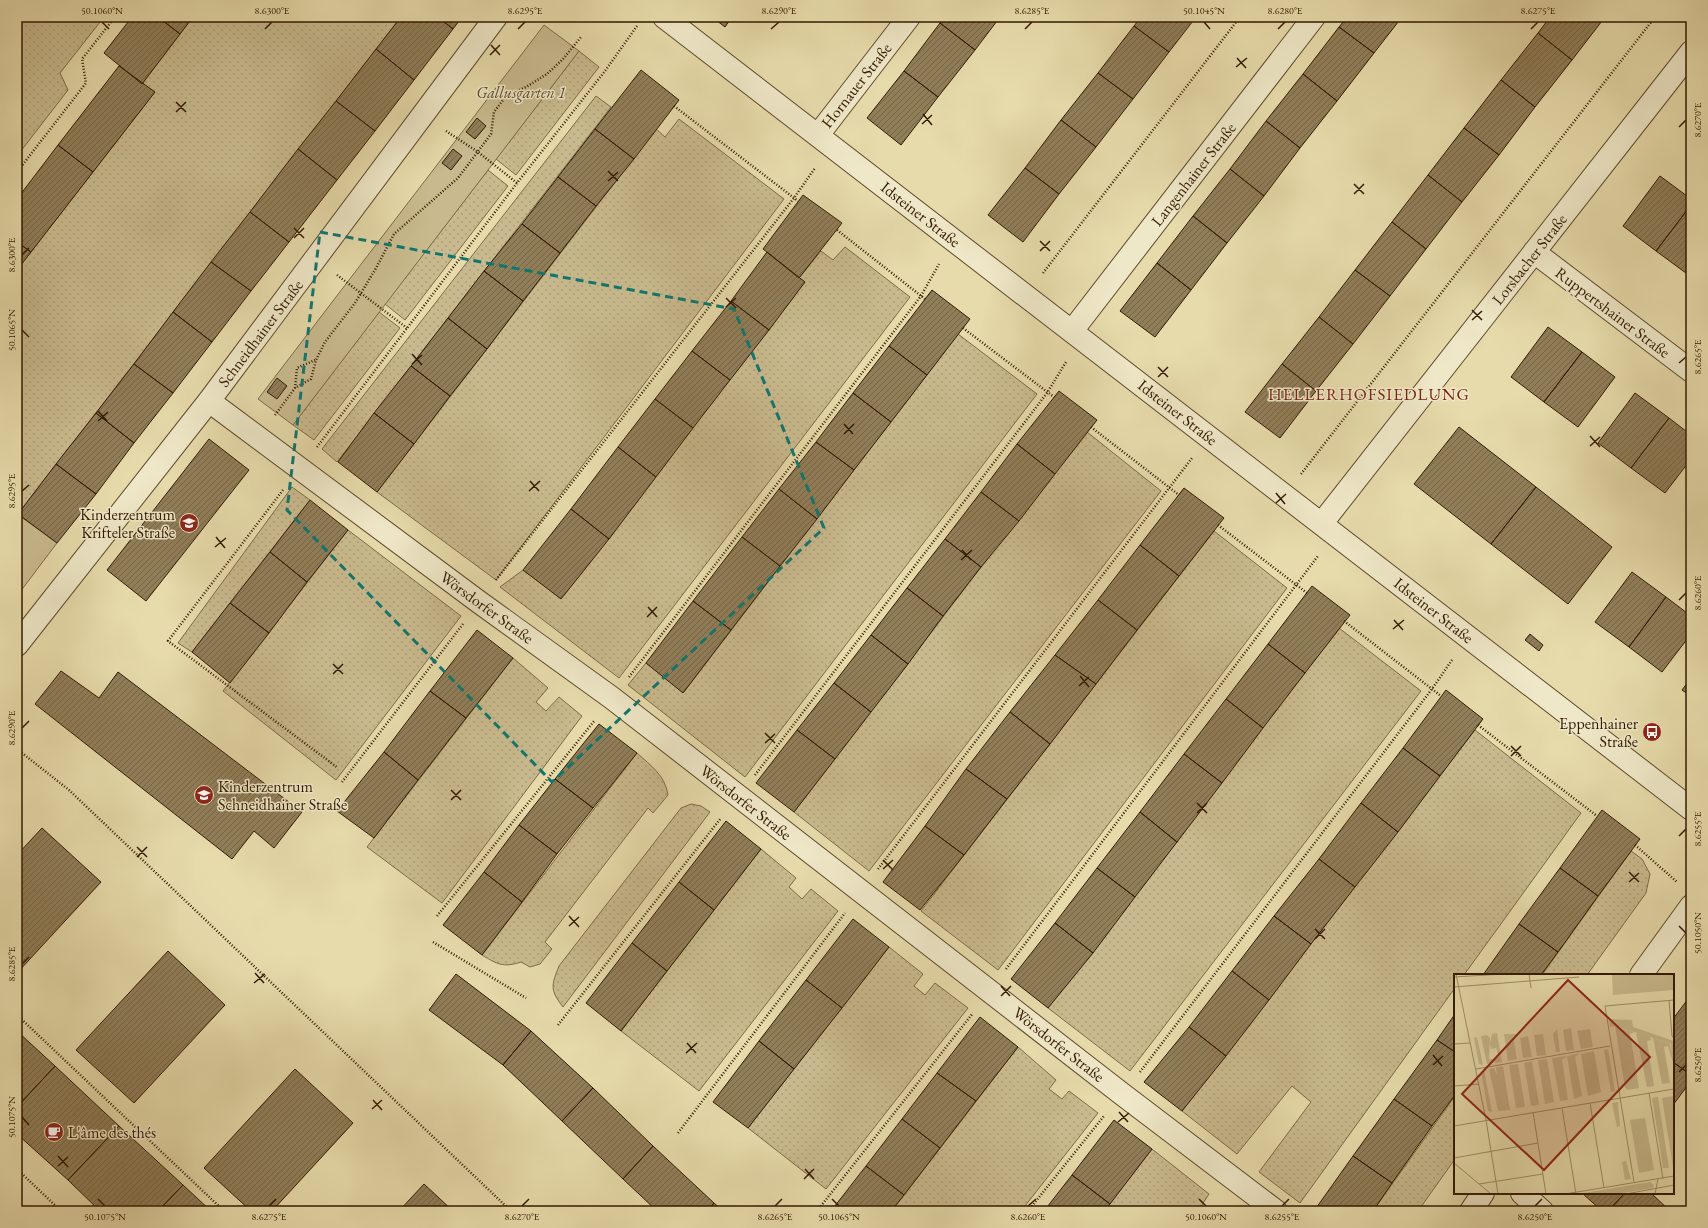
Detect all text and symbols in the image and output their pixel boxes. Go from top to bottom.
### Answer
text: 50.1060°N [81,4,123,17]
text: 8.6300°E [255,4,290,17]
text: 8.6295°E [508,4,543,17]
text: 8.6290°E [762,4,797,17]
text: 8.6285°E [1015,4,1050,17]
text: 50.1045°N [1183,4,1225,17]
text: 8.6280°E [1268,4,1303,17]
text: 8.6275°E [1521,4,1556,17]
street label: Hornauer Straße [816,38,896,132]
park label: Gallusgarten 1 [476,82,566,103]
text: 8.6270°E [1691,102,1704,137]
street label: Langenhainer Straße [1146,118,1240,230]
street label: Idsteiner Straße [877,177,965,252]
street label: Lorsbacher Straße [1487,209,1572,309]
text: 8.6300°E [5,237,18,272]
street label: Ruppertshainer Straße [1551,262,1674,362]
street label: Schneidhainer Straße [213,275,308,391]
text: 50.1065°N [5,309,18,351]
text: 8.6265°E [1691,339,1704,374]
street label: Idsteiner Straße [1134,375,1222,450]
district label: HELLERHOFSIEDLUNG [1268,383,1470,405]
text: 8.6295°E [5,473,18,508]
place label: Kinderzentrum Krifteler Straße [80,504,176,543]
school or university icon: Kinderzentrum Krifteler Straße [178,512,200,534]
street label: Wörsdorfer Straße [436,566,538,648]
street label: Idsteiner Straße [1390,573,1478,648]
text: 8.6260°E [1691,575,1704,610]
text: 8.6290°E [5,710,18,745]
place label: Eppenhainer Straße [1559,713,1639,752]
bus stop icon: Eppenhainer Straße [1641,721,1663,743]
street label: Wörsdorfer Straße [696,760,796,845]
place label: Kinderzentrum Schneidhainer Straße [218,776,347,815]
school or university icon: Kinderzentrum Schneidhainer Straße [193,784,215,806]
text: 8.6255°E [1691,811,1704,846]
text: 50.1050°N [1691,912,1704,954]
text: 8.6285°E [5,946,18,981]
inset map [1454,974,1674,1194]
street label: Wörsdorfer Straße [1009,1002,1109,1087]
text: 8.6250°E [1691,1047,1704,1082]
text: 50.1075°N [5,1096,18,1138]
cafe icon: L'âme des thés [43,1121,65,1143]
place label: L'âme des thés [68,1122,156,1143]
text: 50.1075°N [84,1210,126,1223]
text: 8.6275°E [252,1210,287,1223]
text: 8.6270°E [505,1210,540,1223]
text: 8.6265°E [758,1210,793,1223]
text: 50.1065°N [818,1210,860,1223]
text: 8.6260°E [1011,1210,1046,1223]
text: 50.1060°N [1185,1210,1227,1223]
text: 8.6255°E [1265,1210,1300,1223]
text: 8.6250°E [1518,1210,1553,1223]

